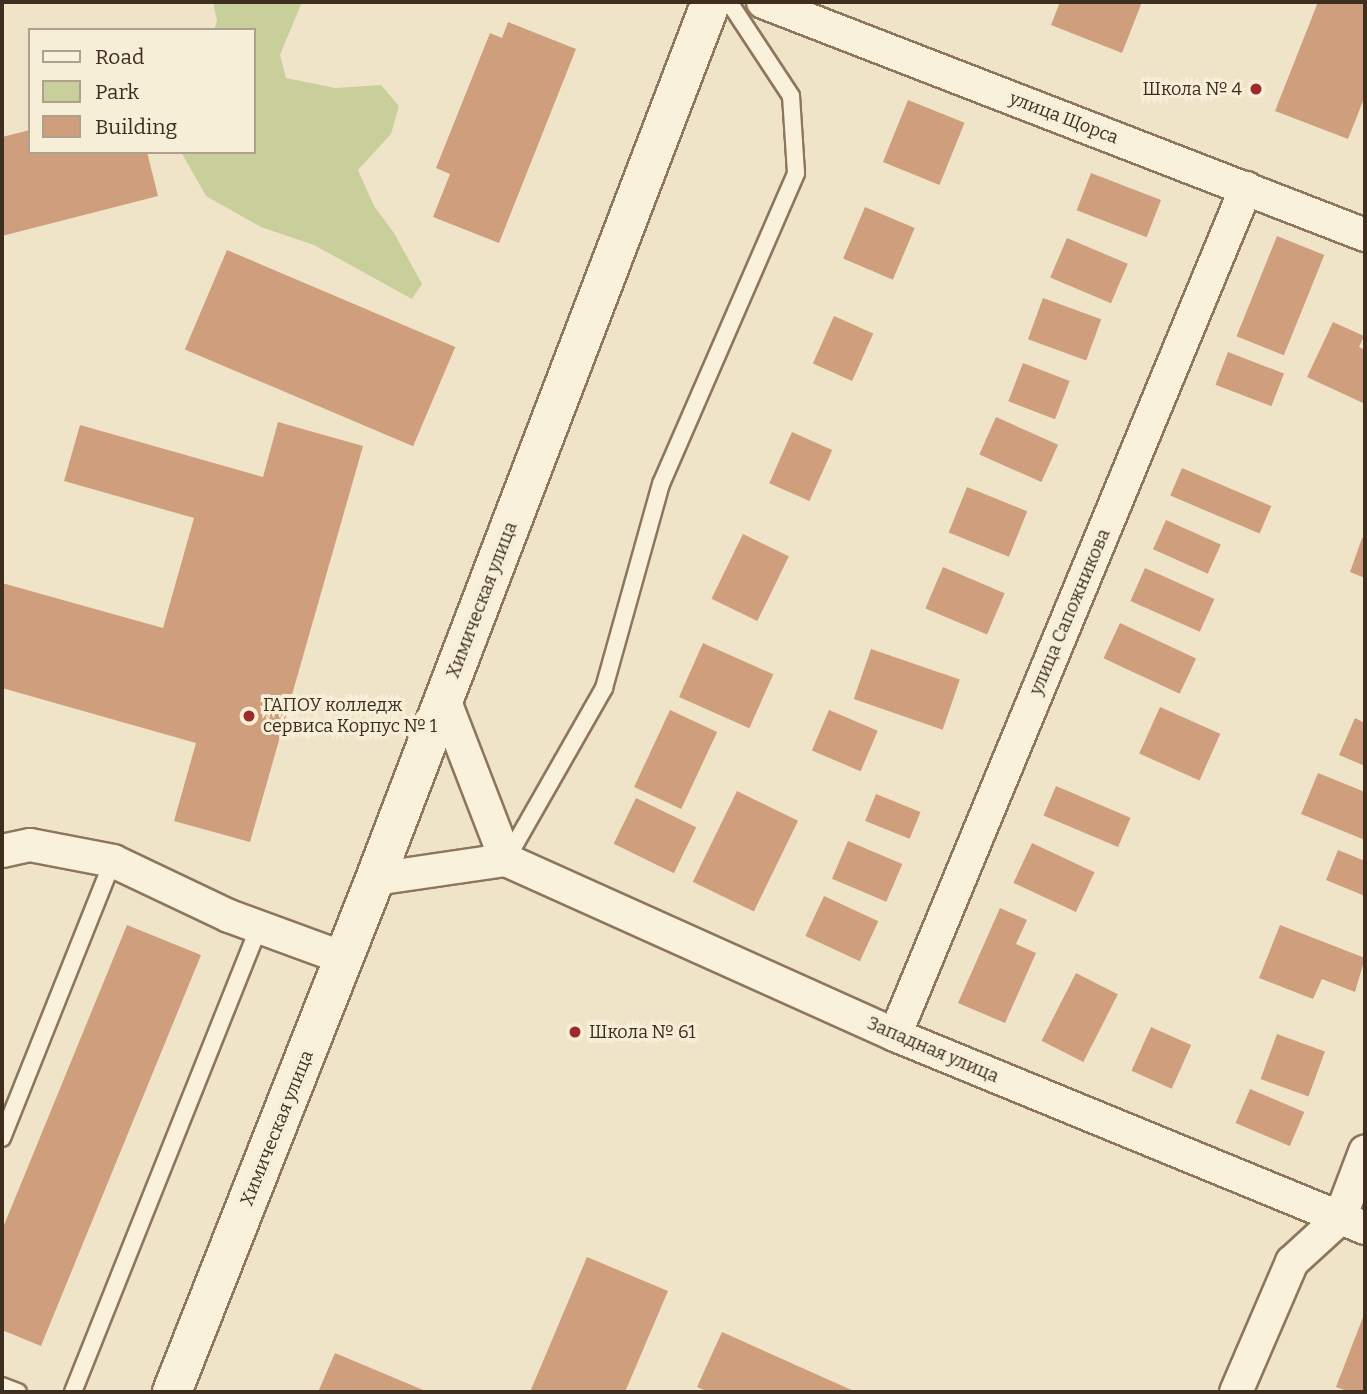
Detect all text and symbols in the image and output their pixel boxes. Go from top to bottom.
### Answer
legend [28,28,256,154]
text: Road [95,44,144,70]
place label: Школа № 4 [1143,78,1242,100]
text: Park [95,79,139,105]
marker: Школа № 4 [1248,81,1264,97]
street label: улица Щорса [1007,87,1121,149]
text: Building [95,114,177,140]
street label: Химическая улица [442,519,522,681]
street label: улица Сапожникова [1025,526,1115,698]
place label: ГАПОУ колледж сервиса Корпус № 1 [263,695,437,738]
marker: ГАПОУ колледж сервиса Корпус № 1 [241,708,257,724]
street label: Западная улица [864,1013,1002,1087]
place label: Школа № 61 [589,1021,696,1043]
marker: Школа № 61 [567,1024,583,1040]
street label: Химическая улица [236,1047,318,1209]

